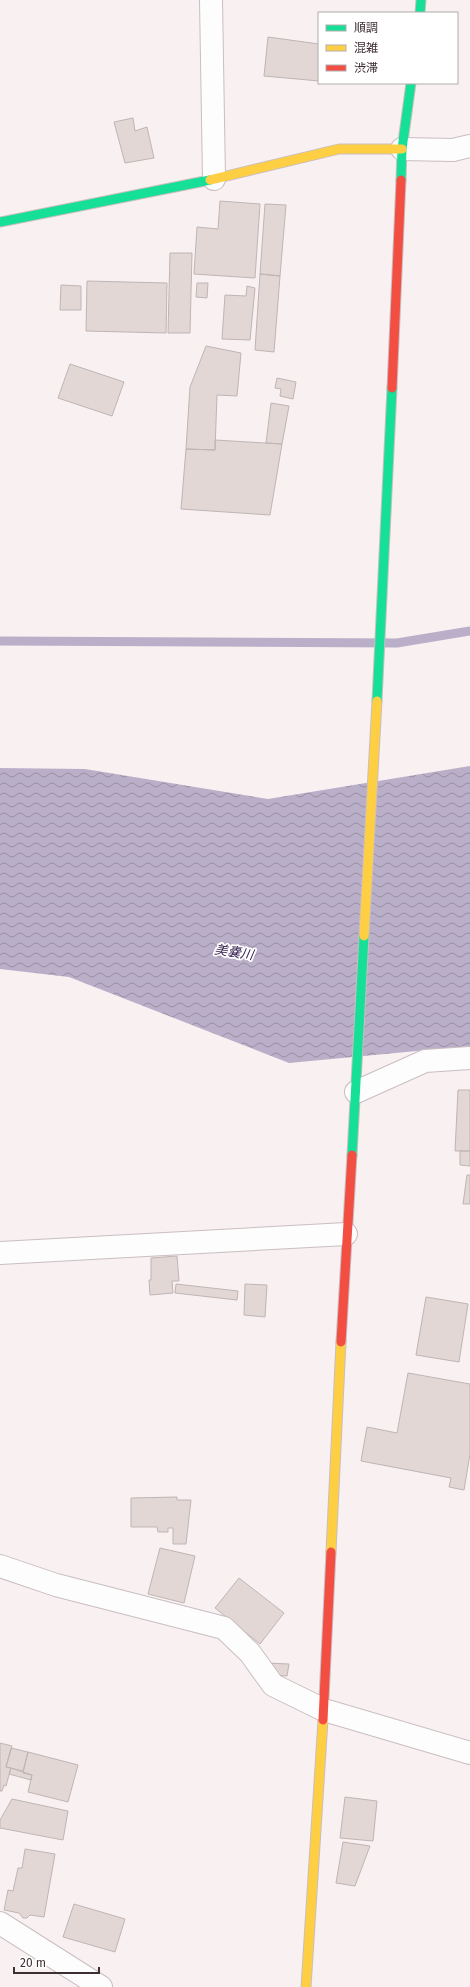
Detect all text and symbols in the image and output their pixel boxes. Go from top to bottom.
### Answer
legend [318,12,458,84]
text: 順調 [354,21,378,35]
text: 混雑 [354,41,378,55]
text: 渋滞 [354,61,378,75]
water label: 美嚢川 [214,942,256,963]
scale bar [14,1949,99,1975]
text: 20 m [20,1956,46,1970]

